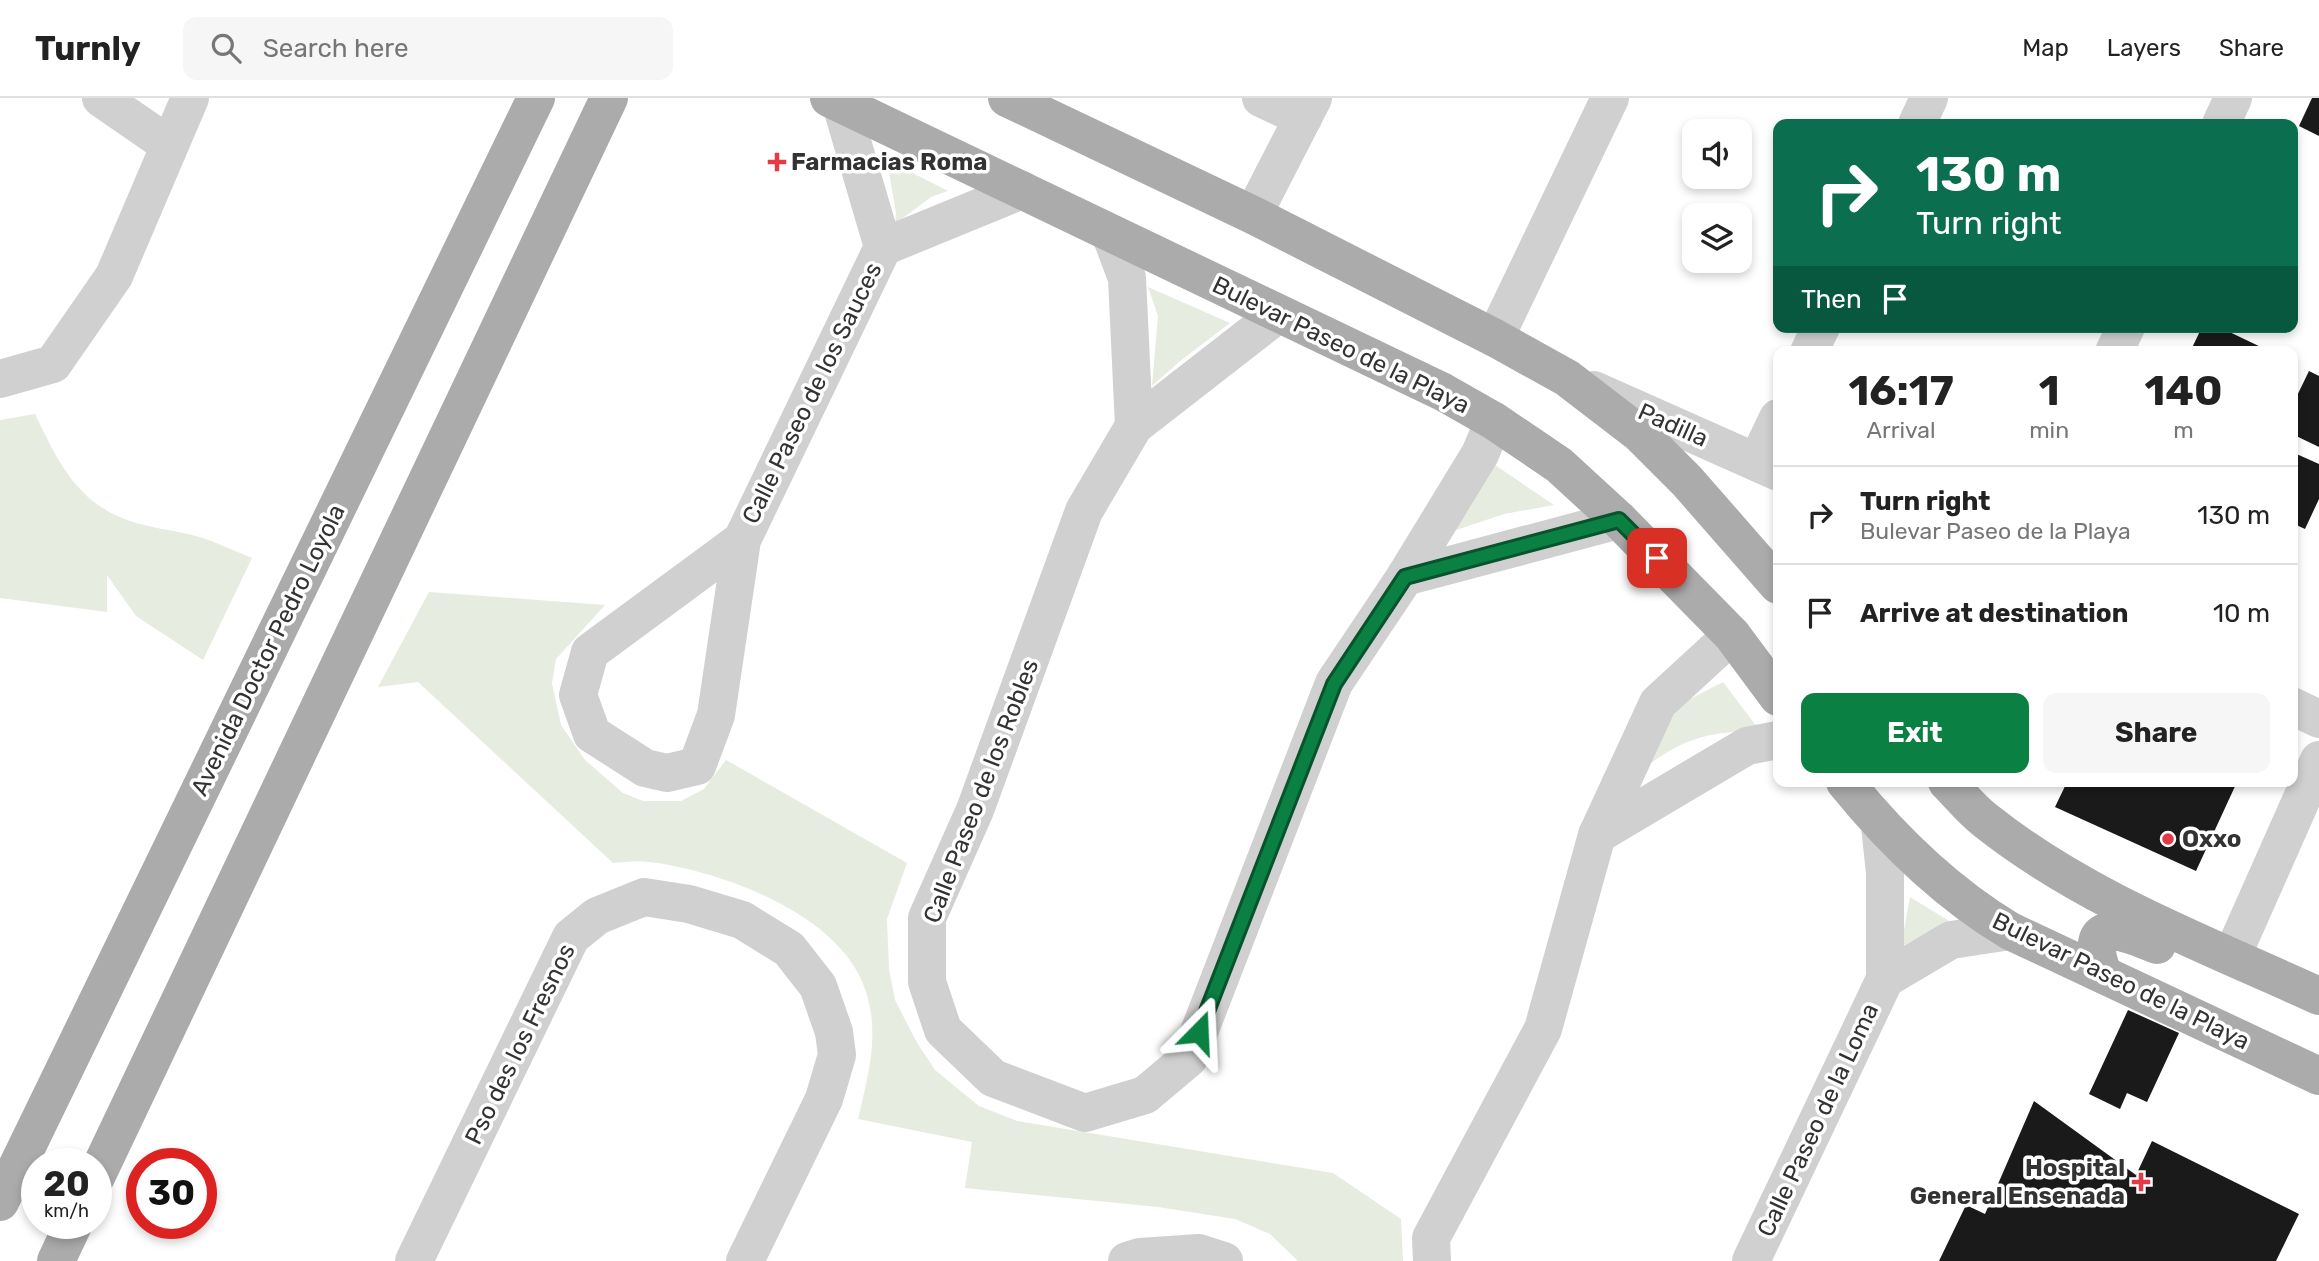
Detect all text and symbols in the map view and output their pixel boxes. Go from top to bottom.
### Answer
search box [183,17,673,80]
text: Turnly [35,29,141,68]
icon: search [207,29,245,67]
text: Search here [263,33,409,64]
text: Map [2022,34,2069,62]
text: Layers [2107,34,2181,62]
text: Share [2219,34,2284,62]
map controls [1682,119,1752,273]
button: sound [1682,119,1752,189]
text: 130 m [1916,145,2061,203]
icon: right [1801,147,1892,238]
place label: Farmacias Roma [791,148,987,176]
marker: Farmacias Roma [769,154,785,170]
button: layers [1682,203,1752,273]
text: Turn right [1916,204,2061,242]
street label: Calle Paseo de los Sauces [737,258,887,528]
street label: Bulevar Paseo de la Playa [1208,271,1474,419]
icon: arrive [1876,280,1914,318]
text: Then [1801,284,1862,315]
text: 16:17 [1848,366,1954,416]
text: 1 [2039,366,2060,416]
text: 140 [2145,366,2223,416]
street label: Padilla [1634,397,1712,453]
text: Arrival [1867,416,1936,444]
text: min [2029,416,2069,444]
text: m [2173,416,2194,444]
text: Turn right [1860,486,1990,517]
icon: right [1801,496,1839,534]
street label: Avenida Doctor Pedro Loyola [185,500,351,800]
text: 130 m [2197,500,2270,531]
text: Bulevar Paseo de la Playa [1860,517,2131,545]
pin [1627,528,1687,588]
icon: arrive [1638,539,1676,577]
icon: arrive [1801,594,1839,632]
text: Arrive at destination [1860,598,2128,629]
text: 10 m [2213,598,2270,629]
street label: Calle Paseo de los Robles [918,655,1044,927]
button: Exit [1801,693,2029,773]
button: Share [2043,693,2270,773]
place label: Oxxo [2182,825,2241,853]
marker: Oxxo [2160,831,2176,847]
street label: Bulevar Paseo de la Playa [1988,907,2254,1055]
street label: Pso des los Fresnos [459,939,581,1149]
position arrow [1162,995,1236,1069]
street label: Calle Paseo de la Loma [1752,999,1884,1241]
speed limit sign: 30 [126,1148,217,1239]
place label: Hospital General Ensenada [1910,1154,2125,1210]
text: 20 [43,1163,90,1205]
marker: Hospital General Ensenada [2131,1172,2151,1192]
text: km/h [44,1200,89,1222]

